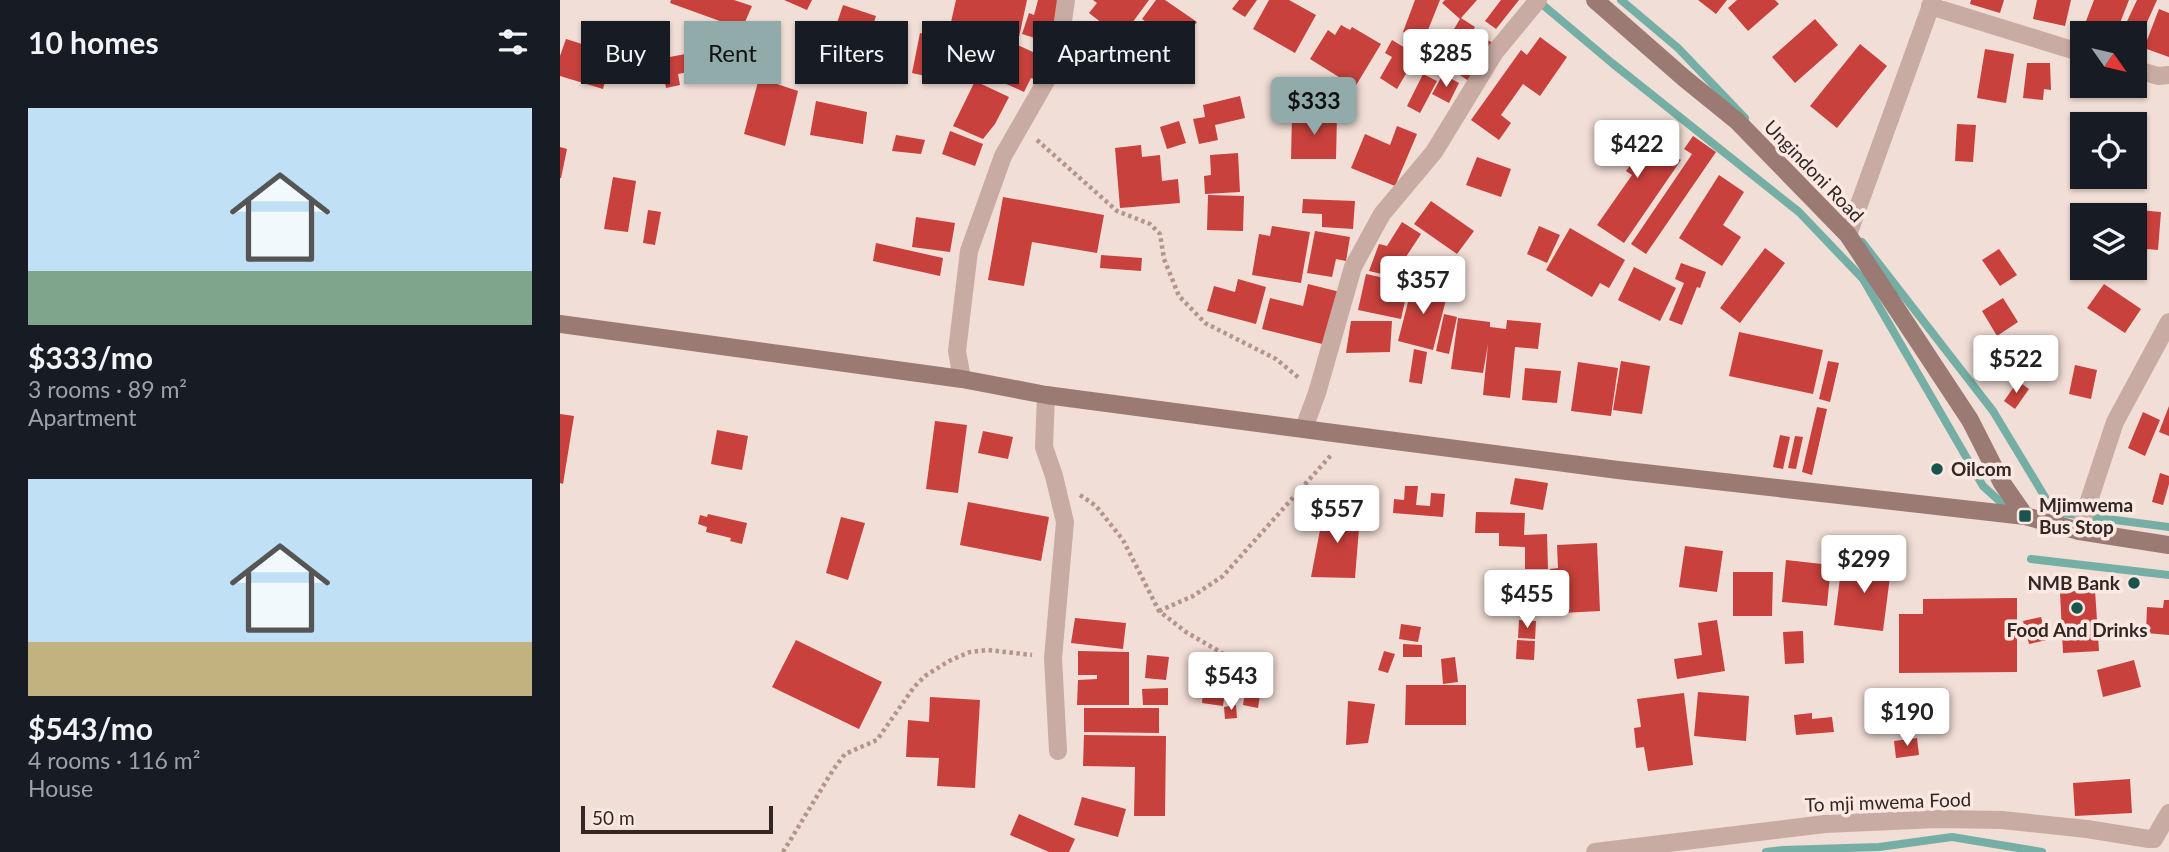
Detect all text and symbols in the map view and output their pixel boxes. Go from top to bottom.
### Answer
chip: Buy [581,21,670,84]
chip: Rent [684,21,781,84]
chip: Filters [795,21,908,84]
chip: New [922,21,1019,84]
chip: Apartment [1033,21,1195,84]
north arrow [2070,21,2147,98]
map controls [2070,21,2147,280]
icon: filters [494,23,532,61]
text: 10 homes [28,24,159,60]
pin: $285 [1405,29,1487,89]
text: $285 [1419,38,1473,66]
pin: $333 [1273,78,1355,137]
text: $333 [1287,86,1341,114]
button: locate [2070,112,2147,189]
street label: Ungindoni Road [1760,115,1869,226]
pin: $422 [1596,120,1678,180]
text: $422 [1610,129,1664,157]
icon: home [217,154,343,280]
button: layers [2070,203,2147,280]
pin: $357 [1382,256,1464,316]
text: $357 [1396,265,1450,293]
pin: $522 [1975,336,2057,395]
text: $333/mo [28,339,153,375]
text: $522 [1989,344,2043,372]
text: 3 rooms · 89 m² [28,375,187,403]
text: Apartment [28,403,136,431]
place label: Oilcom [1951,457,2012,480]
marker: Oilcom [1929,461,1945,477]
pin: $557 [1296,486,1378,545]
place label: Mjimwema Bus Stop [2039,493,2133,538]
text: $557 [1310,494,1364,522]
marker: Mjimwema Bus Stop [2017,508,2033,524]
icon: home [217,525,343,651]
pin: $299 [1823,536,1905,595]
text: $299 [1837,544,1891,572]
pin: $455 [1486,570,1568,630]
place label: NMB Bank [2027,571,2121,594]
marker: NMB Bank [2126,575,2142,591]
text: $455 [1500,579,1554,607]
marker: Food And Drinks [2069,600,2085,616]
place label: Food And Drinks [2006,618,2148,641]
pin: $543 [1190,652,1272,712]
text: $543 [1204,661,1258,689]
pin: $190 [1866,688,1948,748]
text: $190 [1880,697,1934,725]
text: $543/mo [28,710,153,746]
text: 4 rooms · 116 m² [28,746,200,774]
text: House [28,774,93,802]
street label: To mji mwema Food [1804,787,1972,816]
scale bar [581,803,774,835]
text: 50 m [592,806,635,829]

